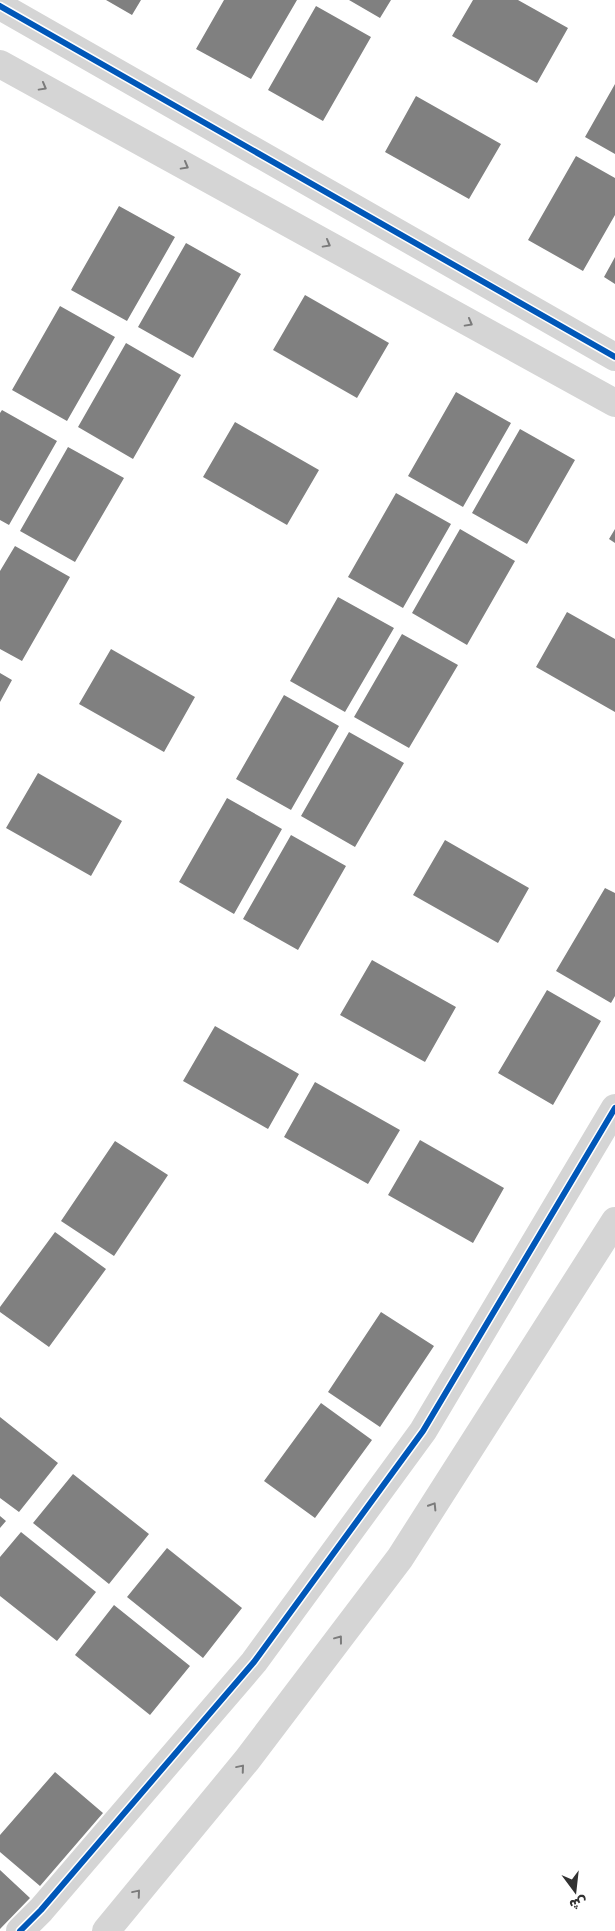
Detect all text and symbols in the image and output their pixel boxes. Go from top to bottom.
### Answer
one-way arrow [37,81,46,91]
one-way arrow [180,160,189,170]
one-way arrow [322,238,331,248]
one-way arrow [464,317,473,327]
one-way arrow [427,1503,436,1512]
one-way arrow [333,1635,342,1645]
one-way arrow [235,1765,244,1774]
north arrow [550,1866,600,1916]
one-way arrow [132,1890,141,1899]
text: ش [567,1893,589,1914]

